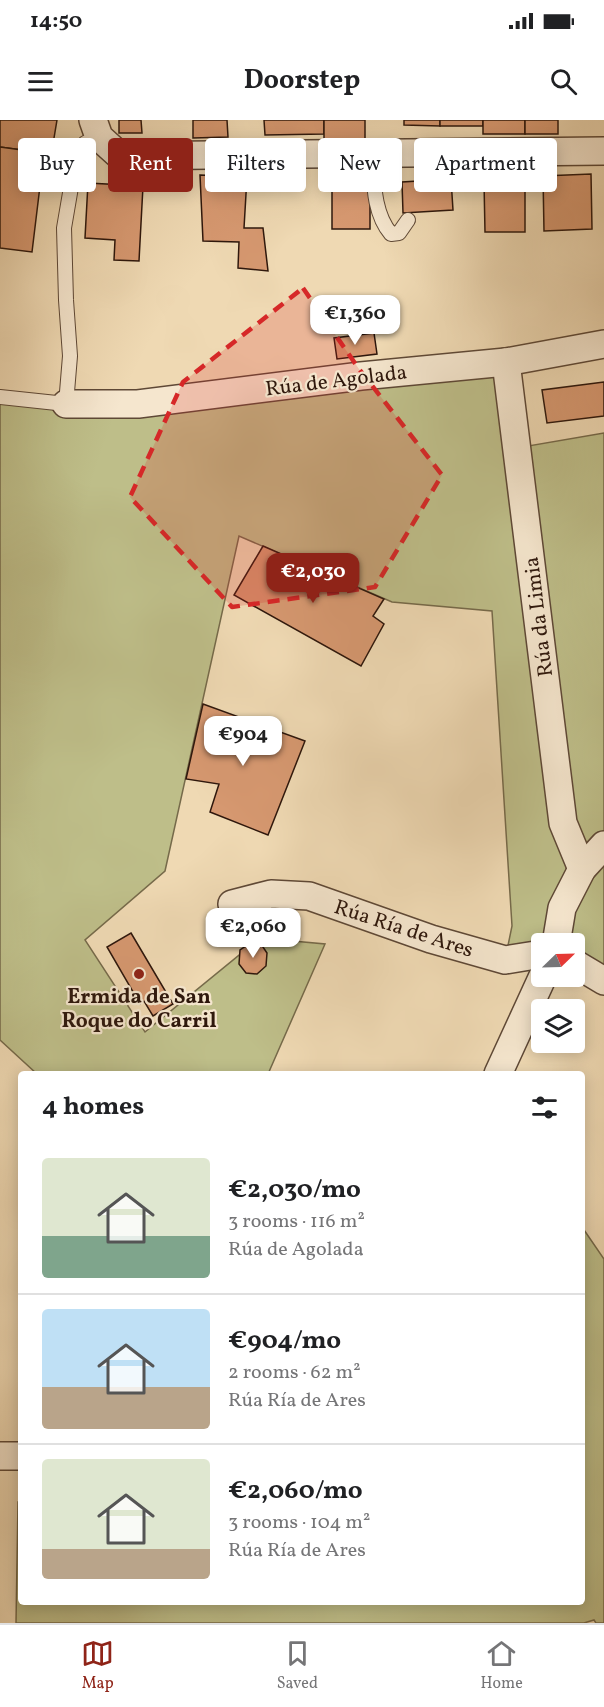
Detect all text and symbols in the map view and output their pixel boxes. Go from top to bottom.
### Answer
text: 14:50 [30,6,82,37]
text: Doorstep [244,62,360,100]
icon: menu [24,65,57,98]
icon: search [547,65,580,98]
chip: Buy [18,138,96,192]
chip: Rent [108,138,193,192]
chip: Filters [205,138,306,192]
chip: New [318,138,402,192]
chip: Apartment [414,138,557,192]
pin: €1,360 [306,295,404,346]
text: €1,360 [324,300,386,328]
street label: Rúa de Agolada [264,358,409,405]
pin: €2,030 [264,553,362,604]
street label: Rúa da Limia [518,555,561,679]
text: €2,030 [280,558,346,586]
pin: €904 [207,716,279,767]
text: €904 [218,721,268,749]
street label: Rúa Ría de Ares [330,893,477,966]
pin: €2,060 [204,908,302,959]
text: €2,060 [220,913,286,941]
north arrow [531,933,585,987]
map controls [531,933,585,1053]
marker: Ermida de San Roque do Carril [132,967,146,981]
place label: Ermida de San Roque do Carril [61,983,217,1036]
button: layers [531,999,585,1053]
text: 4 homes [42,1089,144,1125]
icon: filters [528,1091,561,1124]
text: €2,030/mo [228,1172,361,1208]
icon: home [90,1182,162,1254]
text: 3 rooms · 116 m² [228,1208,365,1236]
text: Rúa de Agolada [228,1236,364,1264]
text: €904/mo [228,1323,341,1359]
icon: home [90,1333,162,1405]
text: 2 rooms · 62 m² [228,1359,361,1387]
text: Rúa Ría de Ares [228,1387,366,1415]
text: €2,060/mo [228,1473,363,1509]
icon: home [90,1483,162,1555]
text: 3 rooms · 104 m² [228,1509,370,1537]
text: Rúa Ría de Ares [228,1537,366,1565]
tab: Map [81,1637,114,1695]
tab: Saved [277,1637,318,1695]
tab: Home [480,1637,523,1695]

